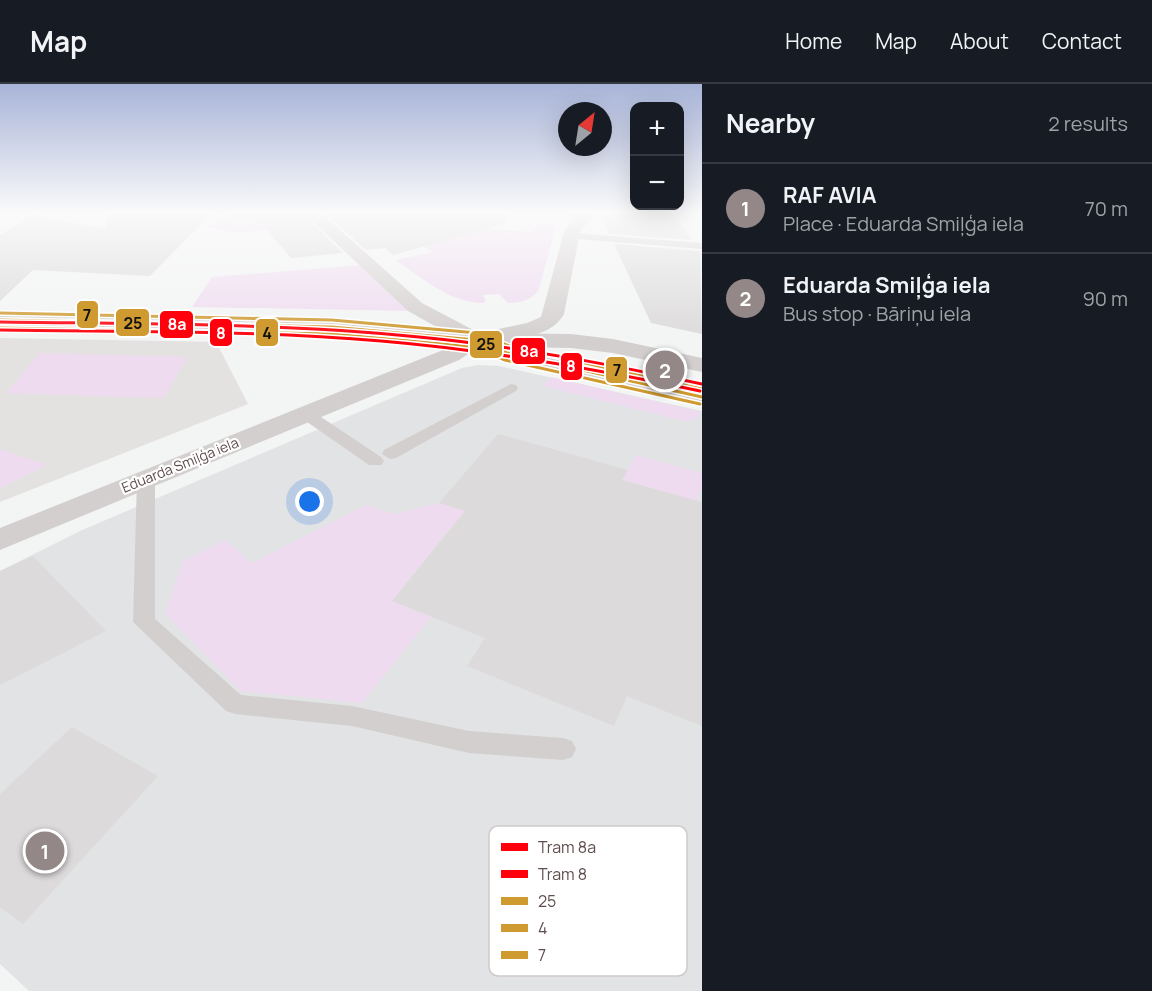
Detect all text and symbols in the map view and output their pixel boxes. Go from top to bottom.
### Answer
text: Map [30,22,87,60]
text: Home [785,27,842,55]
text: Map [875,27,917,55]
text: About [950,27,1009,55]
text: Contact [1042,27,1122,55]
north arrow [558,102,612,156]
map controls [630,102,684,210]
button: + [630,102,684,156]
text: Nearby [726,105,815,141]
text: 2 results [1048,110,1128,137]
button: − [630,156,684,210]
text: RAF AVIA [783,180,876,210]
text: 1 [741,195,750,222]
text: 70 m [1085,195,1128,222]
text: Place · Eduarda Smiļģa iela [783,210,1024,237]
text: Eduarda Smiļģa iela [783,270,991,300]
text: 2 [740,285,751,312]
text: 90 m [1082,285,1128,312]
line badge: 7 [76,300,99,329]
text: Bus stop · Bāriņu iela [783,300,971,327]
text: 7 [83,304,91,326]
line badge: 25 [115,308,150,337]
line badge: 8a [159,310,194,339]
text: 25 [124,312,142,334]
text: 8a [167,313,187,335]
line badge: 8 [209,318,233,347]
line badge: 4 [255,318,279,347]
text: 8 [216,322,226,344]
text: 4 [262,322,272,344]
line badge: 25 [469,330,503,359]
text: 25 [477,333,495,355]
line badge: 8a [511,337,546,365]
text: 8a [519,340,539,362]
pin: 2 [646,348,684,392]
line badge: 8 [560,352,583,381]
text: 8 [566,355,576,377]
line badge: 7 [605,356,628,384]
text: 7 [613,359,621,381]
street label: Eduarda Smiļģa iela [119,432,241,498]
your location [295,487,324,516]
legend [489,826,687,976]
pin: 1 [26,828,64,873]
text: Tram 8a [538,836,596,858]
text: Tram 8 [538,863,587,885]
text: 25 [538,890,556,912]
text: 4 [538,917,547,939]
text: 7 [538,944,546,966]

